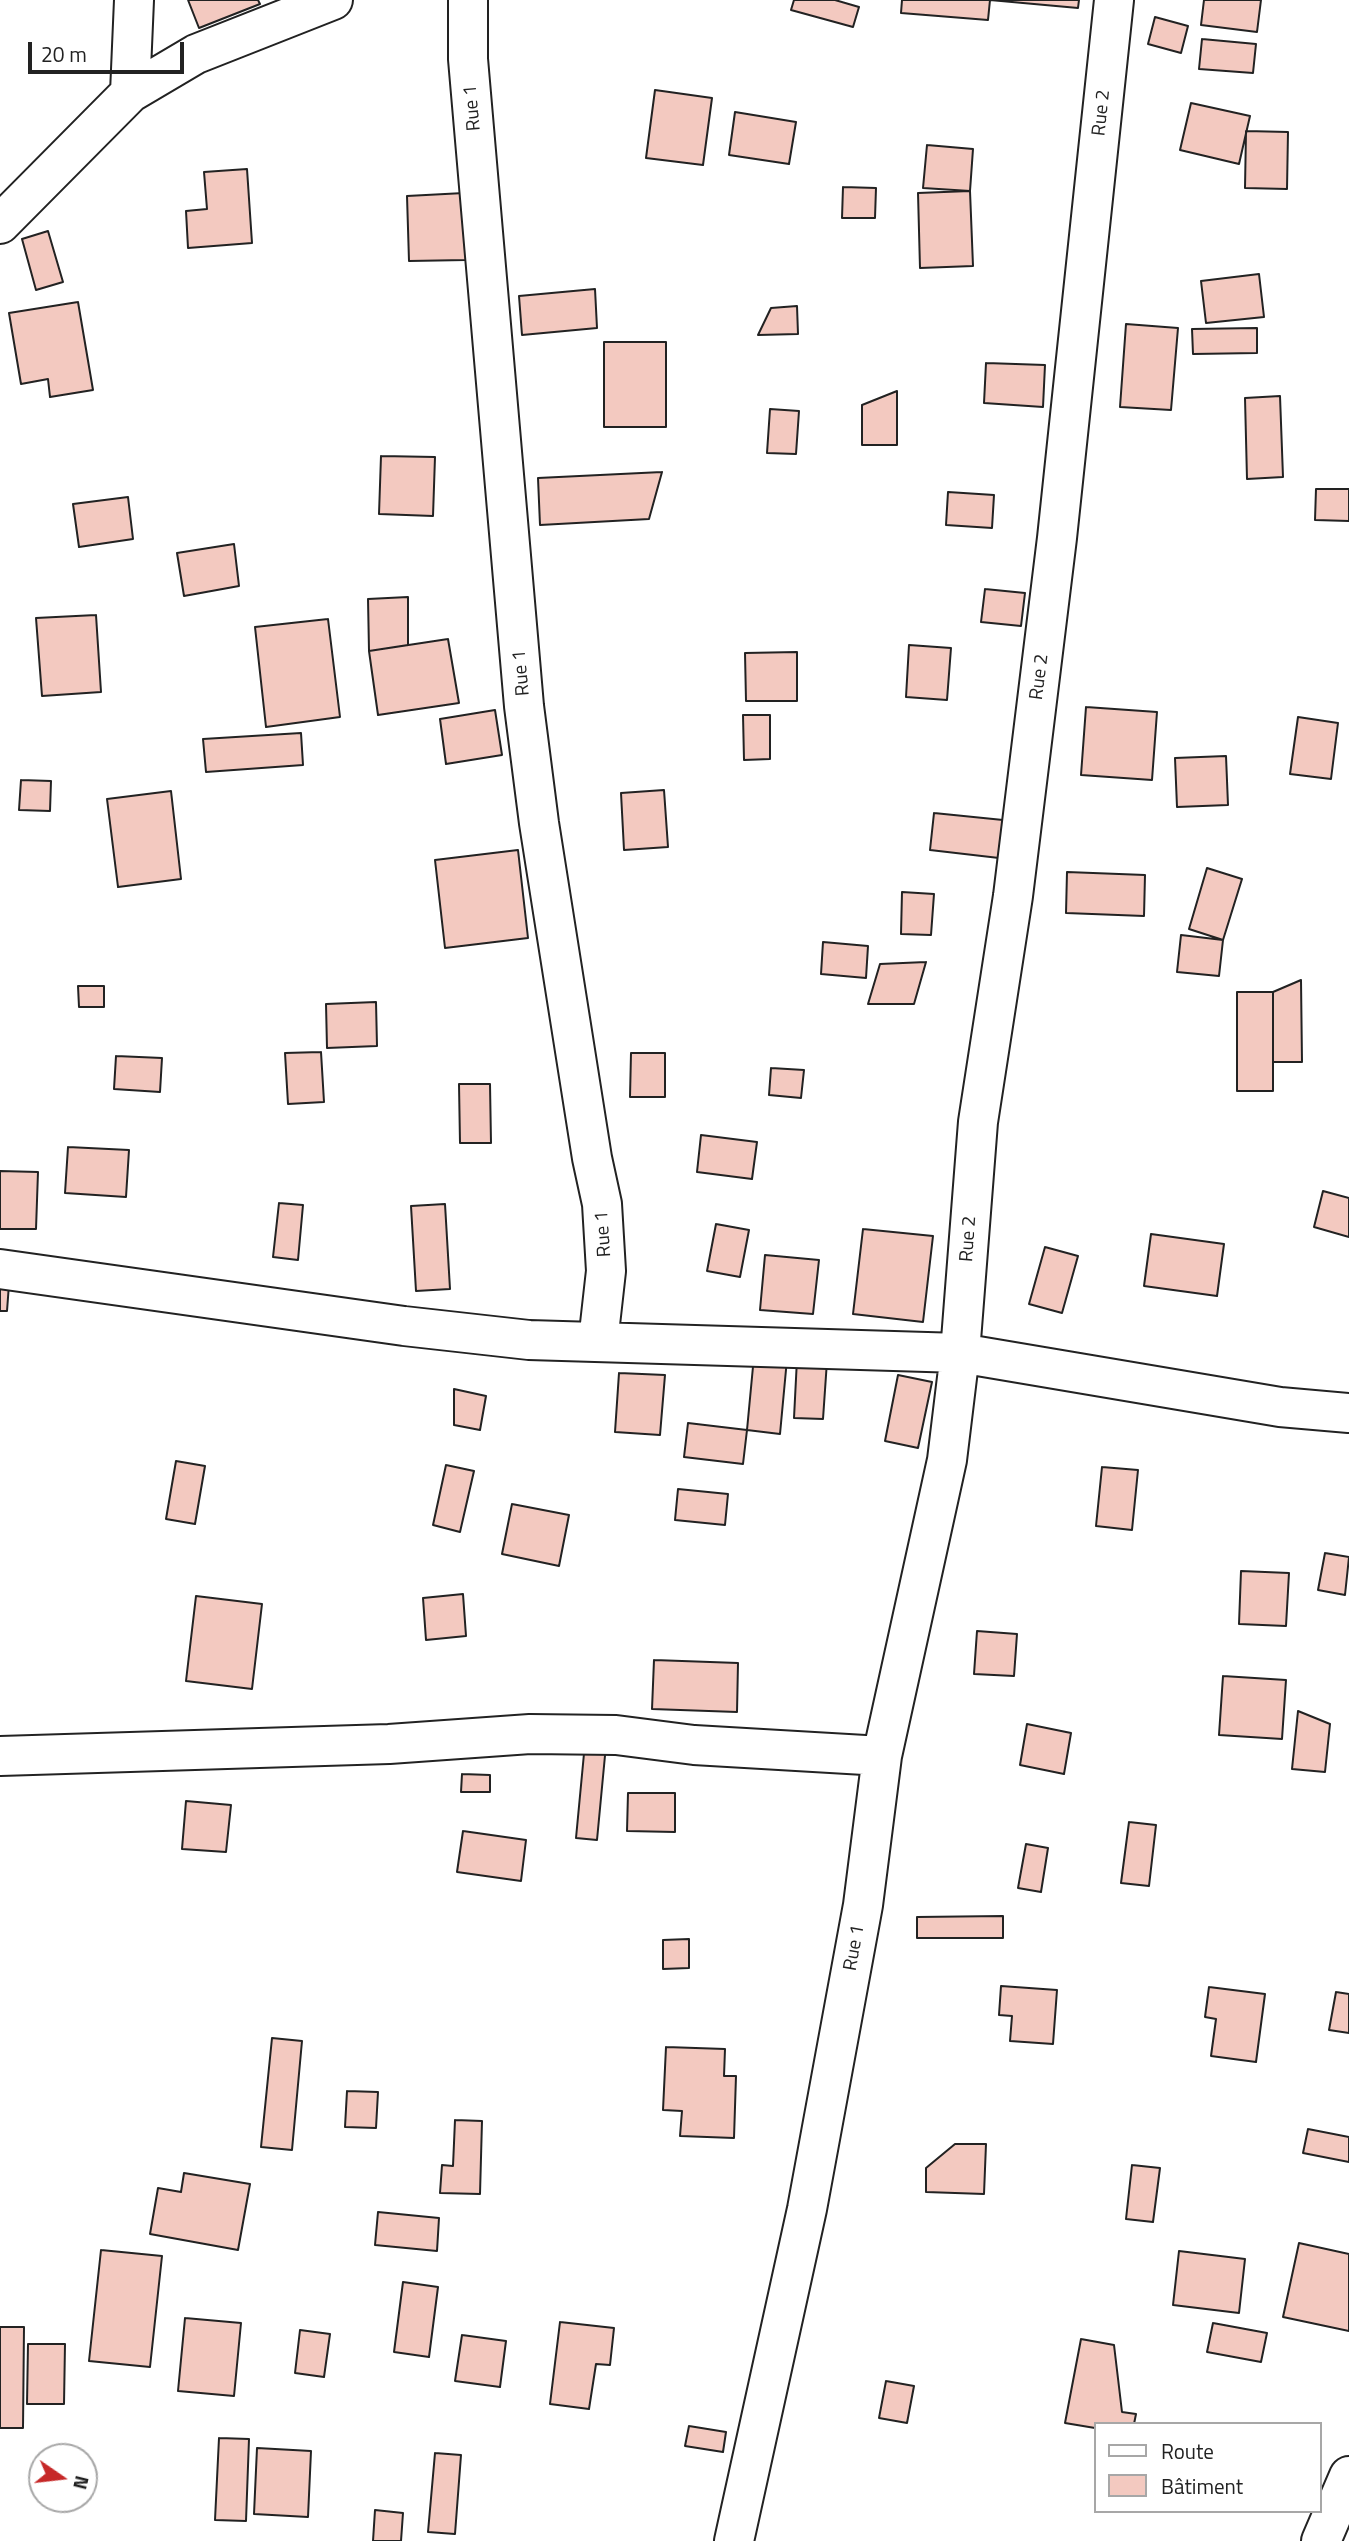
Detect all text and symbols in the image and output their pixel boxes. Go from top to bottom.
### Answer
scale bar [32,28,187,72]
text: 20 m [41,38,87,70]
street label: Rue 1 [460,84,486,132]
street label: Rue 2 [1088,89,1116,137]
street label: Rue 1 [509,649,535,697]
street label: Rue 2 [1026,653,1054,701]
street label: Rue 1 [591,1210,617,1258]
street label: Rue 2 [956,1215,982,1263]
street label: Rue 1 [840,1923,870,1973]
legend [1094,2422,1321,2513]
text: Route [1161,2435,1214,2467]
north arrow [28,2443,98,2513]
text: Bâtiment [1161,2470,1243,2502]
text: N [66,2473,98,2493]

